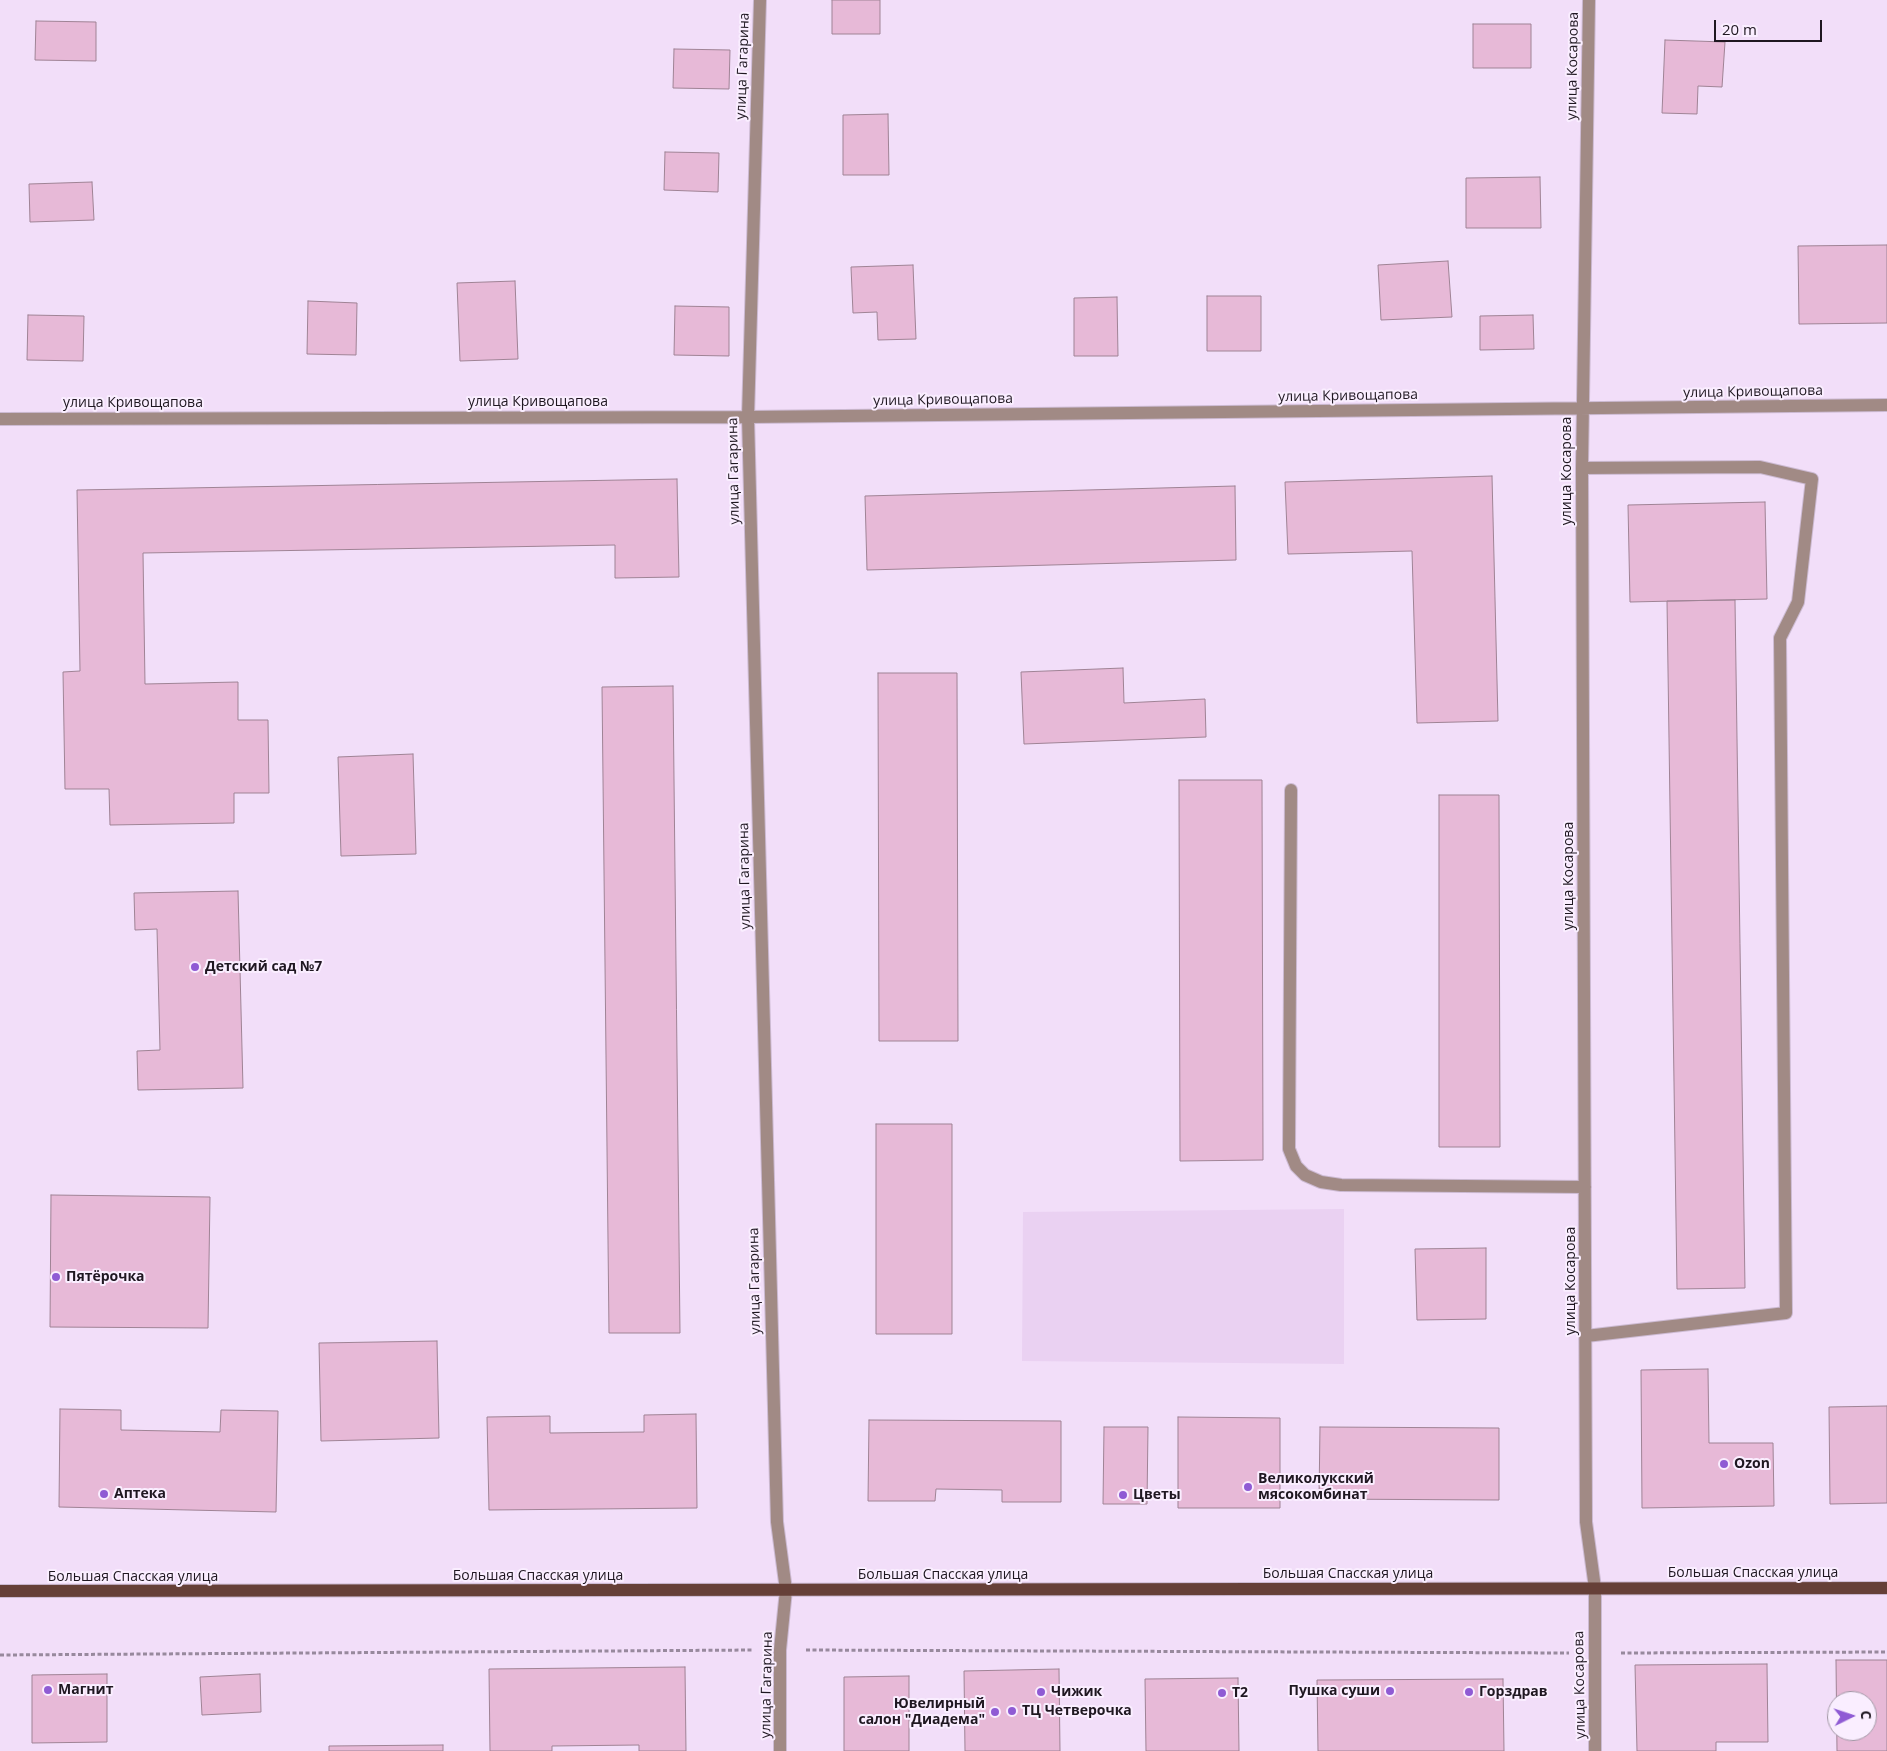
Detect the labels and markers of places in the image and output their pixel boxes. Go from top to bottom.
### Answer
place label: Детский сад №7 [205,959,322,975]
marker: Детский сад №7 [189,961,201,973]
place label: Пятёрочка [66,1269,145,1285]
marker: Пятёрочка [50,1271,62,1283]
place label: Ozon [1734,1456,1770,1472]
marker: Ozon [1718,1458,1730,1470]
place label: Великолукский мясокомбинат [1258,1471,1374,1504]
marker: Великолукский мясокомбинат [1242,1481,1254,1493]
place label: Аптека [114,1486,166,1502]
place label: Цветы [1133,1487,1181,1503]
marker: Аптека [98,1488,110,1500]
marker: Цветы [1117,1489,1129,1501]
place label: Магнит [58,1682,113,1698]
place label: Пушка суши [1288,1683,1380,1699]
marker: Магнит [42,1684,54,1696]
place label: Чижик [1051,1684,1102,1700]
place label: Горздрав [1479,1684,1548,1700]
place label: T2 [1232,1685,1248,1701]
marker: Пушка суши [1384,1685,1396,1697]
marker: Чижик [1035,1686,1047,1698]
marker: Горздрав [1463,1686,1475,1698]
marker: T2 [1216,1687,1228,1699]
place label: Ювелирный салон "Диадема" [858,1696,985,1728]
place label: ТЦ Четверочка [1022,1703,1132,1719]
marker: ТЦ Четверочка [1006,1705,1018,1717]
marker: Ювелирный салон "Диадема" [989,1706,1001,1718]

